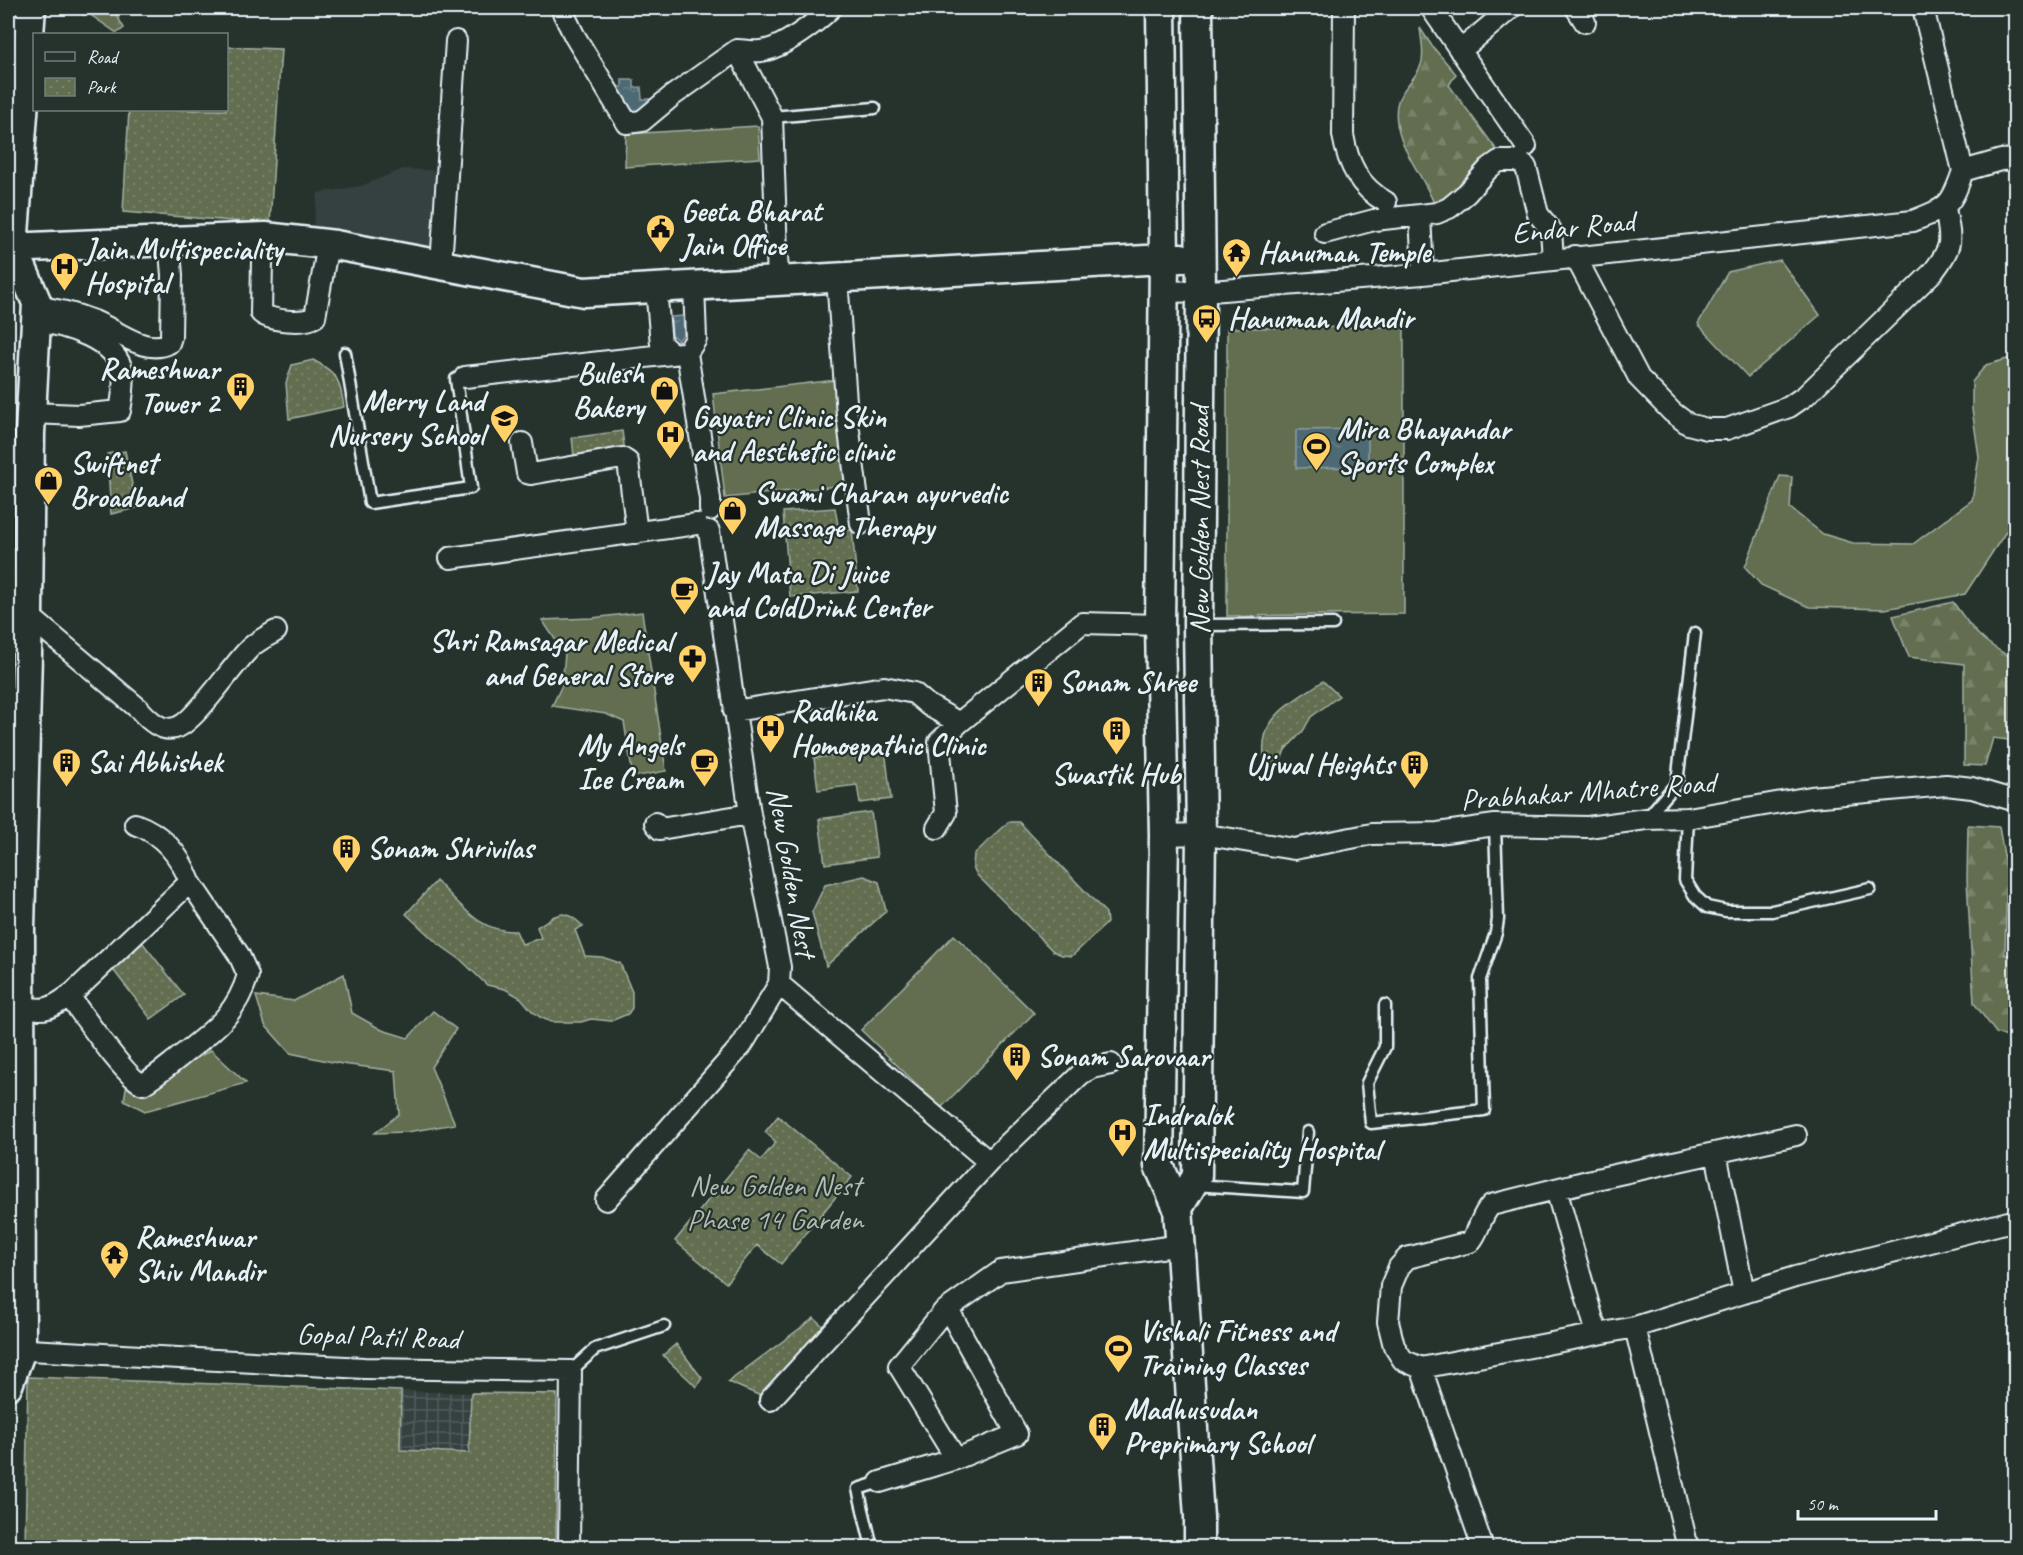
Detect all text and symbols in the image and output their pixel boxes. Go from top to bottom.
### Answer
legend [33,33,228,111]
text: Road [87,46,120,68]
text: Park [87,76,117,98]
place label: Geeta Bharat Jain Office [679,192,825,264]
street label: Endar Road [1510,201,1640,252]
public building icon: Geeta Bharat Jain Office [644,212,676,254]
place label: Jain Multispeciality Hospital [83,230,285,302]
place label: Hanuman Temple [1258,233,1432,271]
temple icon: Hanuman Temple [1221,236,1253,278]
hospital icon: Jain Multispeciality Hospital [48,250,80,292]
place label: Hanuman Mandir [1228,299,1416,337]
bus stop icon: Hanuman Mandir [1191,302,1223,344]
place label: Rameshwar Tower 2 [99,350,222,422]
place label: Bulesh Bakery [573,354,647,426]
building icon: Rameshwar Tower 2 [224,370,256,412]
shop icon: Bulesh Bakery [649,374,681,416]
place label: Merry Land Nursery School [328,382,490,454]
place label: Gayatri Clinic Skin and Aesthetic clinic [692,398,896,470]
street label: New Golden Nest Road [1180,401,1218,634]
school or university icon: Merry Land Nursery School [489,402,521,444]
place label: Mira Bhayandar Sports Complex [1337,410,1513,482]
hospital icon: Gayatri Clinic Skin and Aesthetic clinic [655,418,687,460]
sports icon: Mira Bhayandar Sports Complex [1300,430,1332,472]
place label: Swiftnet Broadband [70,444,188,516]
shop icon: Swiftnet Broadband [33,464,65,506]
place label: Swami Charan ayurvedic Massage Therapy [754,474,1010,546]
shop icon: Swami Charan ayurvedic Massage Therapy [717,494,749,536]
place label: Jay Mata Di Juice and ColdDrink Center [704,554,934,626]
cafe icon: Jay Mata Di Juice and ColdDrink Center [669,574,701,616]
place label: Shri Ramsagar Medical and General Store [429,622,678,694]
pharmacy icon: Shri Ramsagar Medical and General Store [677,642,709,684]
place label: Sonam Shree [1059,663,1199,701]
building icon: Sonam Shree [1022,666,1054,708]
place label: Radhika Homoepathic Clinic [791,692,987,764]
hospital icon: Radhika Homoepathic Clinic [754,712,786,754]
building icon: Swastik Hub [1100,714,1132,756]
place label: My Angels Ice Cream [578,726,686,798]
place label: Sai Abhishek [87,743,225,781]
place label: Ujjwal Heights [1246,745,1397,783]
building icon: Sai Abhishek [50,746,82,788]
cafe icon: My Angels Ice Cream [688,746,720,788]
building icon: Ujjwal Heights [1399,748,1431,790]
place label: Swastik Hub [1051,755,1182,793]
street label: Prabhakar Mhatre Road [1459,763,1721,819]
street label: New Golden Nest [758,784,826,964]
place label: Sonam Shrivilas [367,829,537,867]
building icon: Sonam Shrivilas [330,832,362,874]
place label: Sonam Sarovaar [1037,1037,1212,1075]
building icon: Sonam Sarovaar [1000,1040,1032,1082]
place label: Indralok Multispeciality Hospital [1143,1096,1386,1169]
hospital icon: Indralok Multispeciality Hospital [1106,1116,1138,1158]
park label: New Golden Nest Phase 14 Garden [687,1166,865,1238]
place label: Rameshwar Shiv Mandir [135,1218,268,1290]
temple icon: Rameshwar Shiv Mandir [98,1238,130,1280]
place label: Vishali Fitness and Training Classes [1139,1312,1340,1384]
street label: Gopal Patil Road [296,1314,464,1358]
sports icon: Vishali Fitness and Training Classes [1102,1332,1134,1374]
place label: Madhusudan Preprimary School [1124,1390,1317,1462]
building icon: Madhusudan Preprimary School [1087,1410,1119,1452]
scale bar [1798,1483,1936,1521]
text: 50 m [1807,1493,1840,1515]

